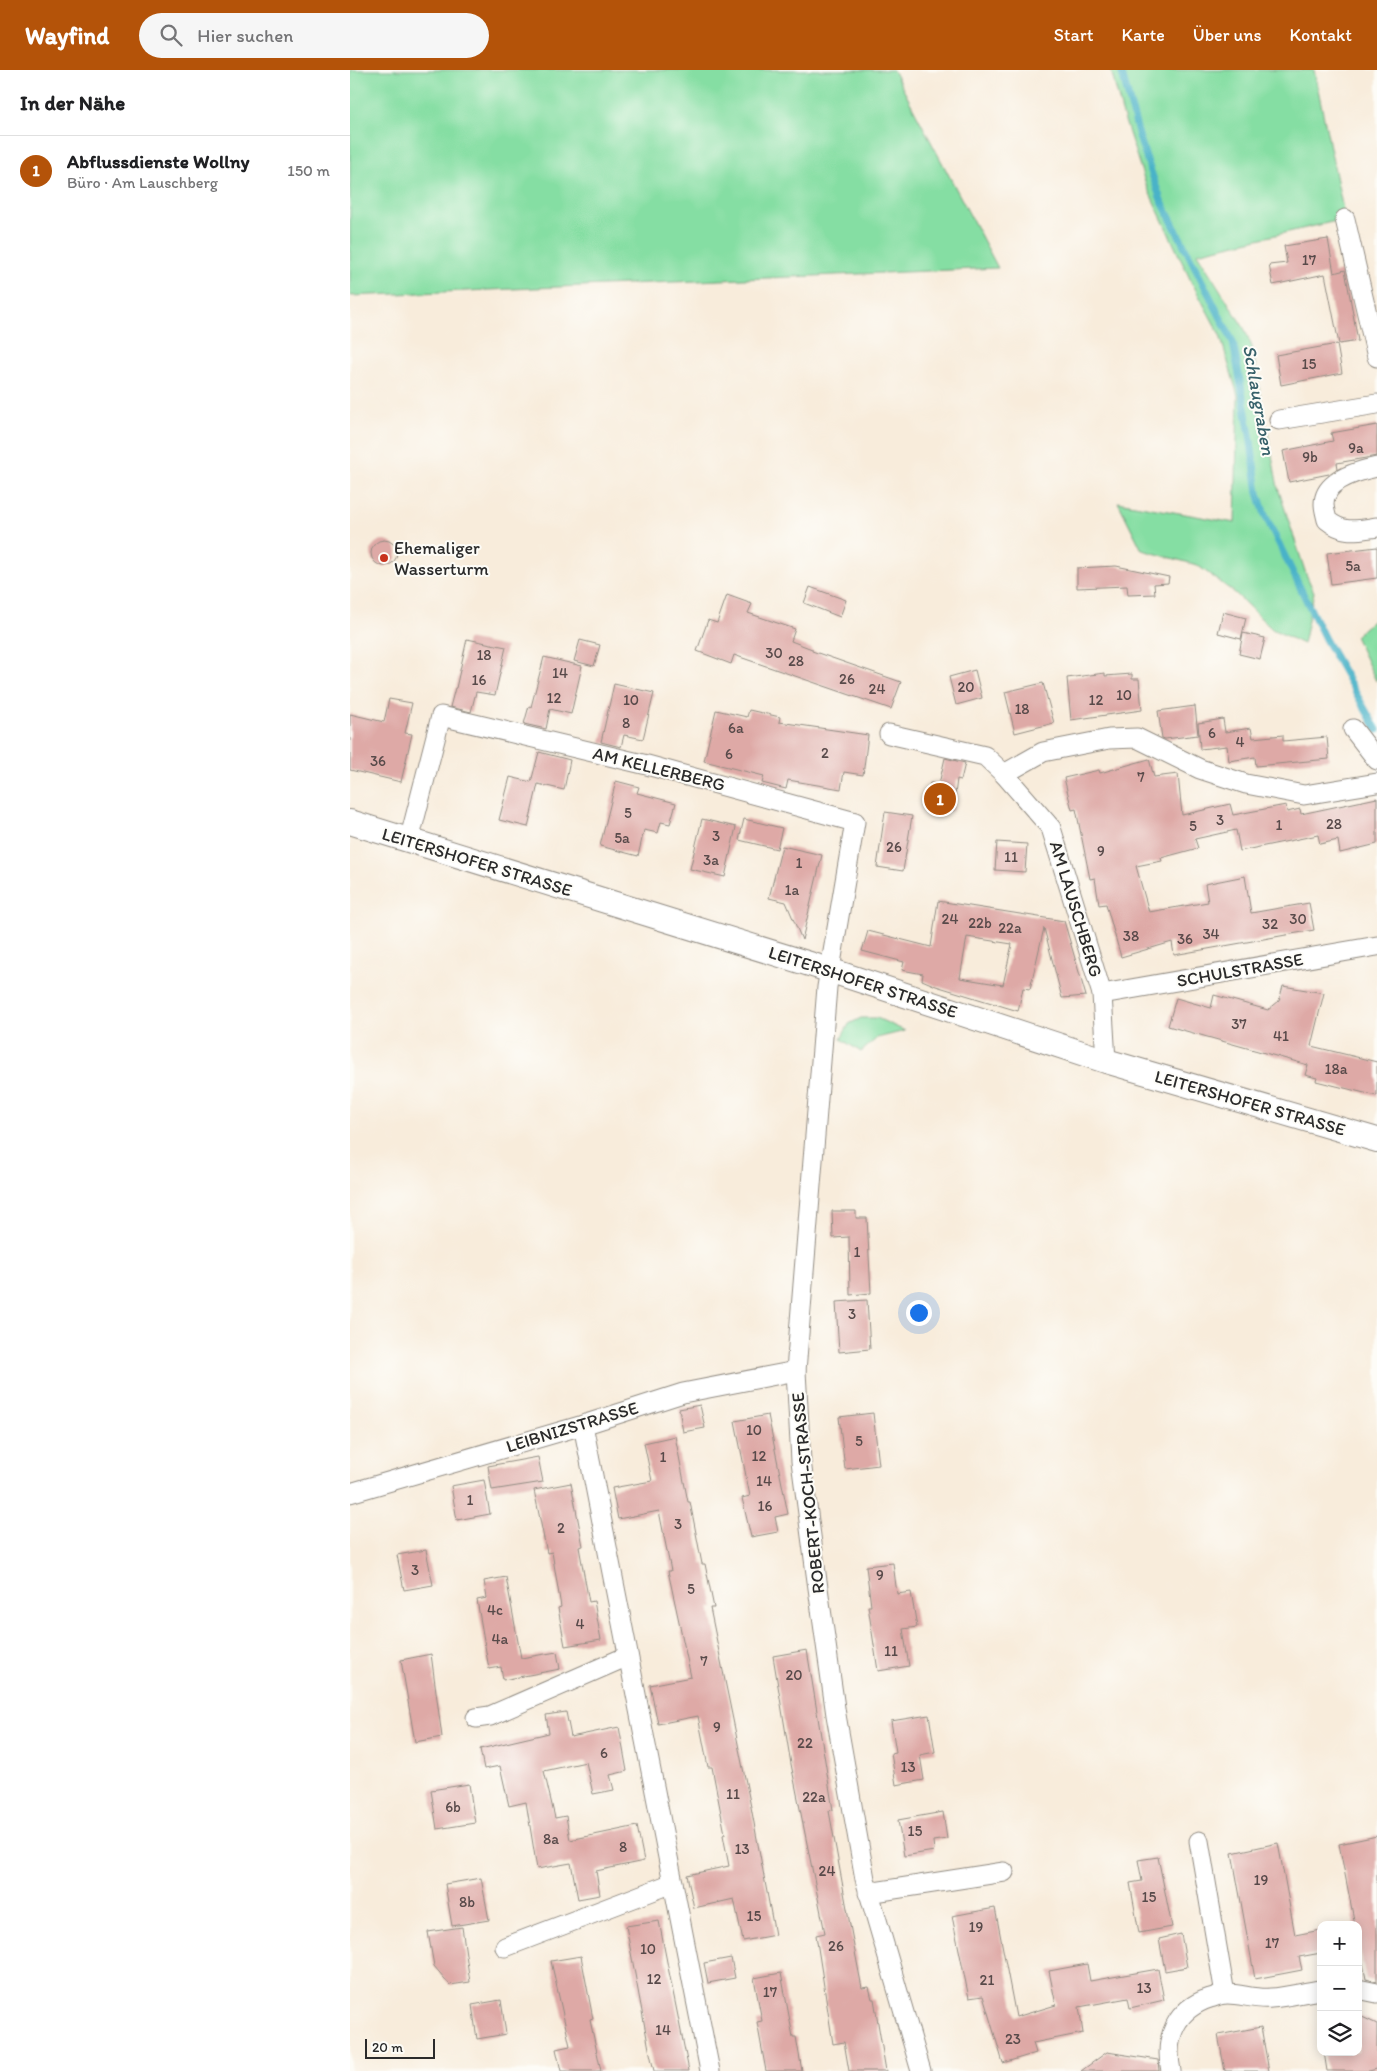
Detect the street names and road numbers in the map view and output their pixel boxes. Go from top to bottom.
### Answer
street label: AM KELLERBERG [591,742,727,796]
street label: LEITERSHOFER STRASSE [379,823,575,901]
street label: AM LAUSCHBERG [1045,838,1107,980]
street label: LEITERSHOFER STRASSE [766,941,960,1023]
street label: SCHULSTRASSE [1175,948,1305,992]
street label: LEITERSHOFER STRASSE [1152,1065,1348,1141]
street label: ROBERT-KOCH-STRASSE [786,1391,830,1595]
street label: LEIBNIZSTRASSE [503,1396,641,1458]

